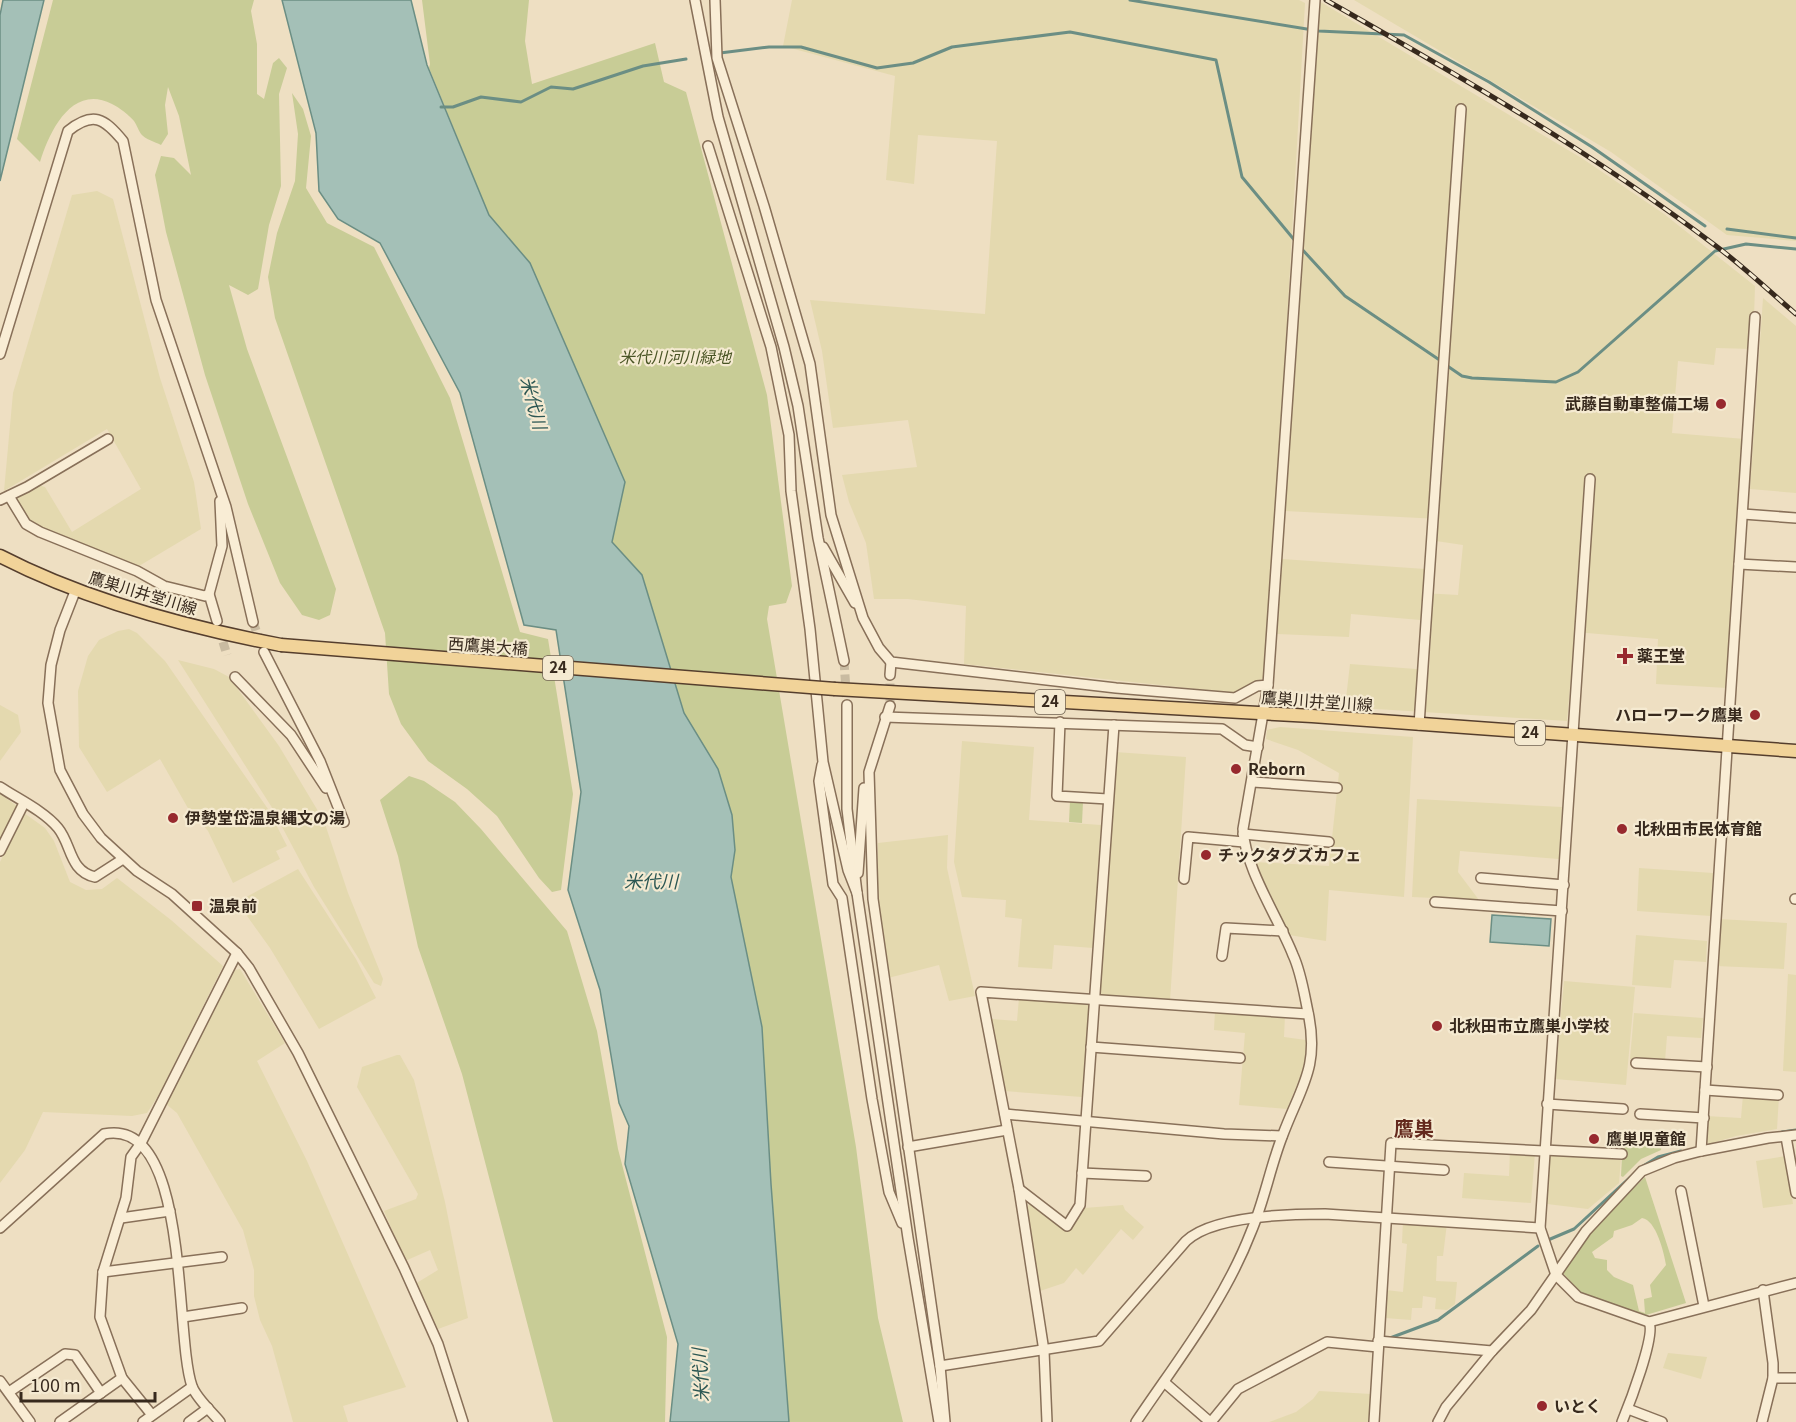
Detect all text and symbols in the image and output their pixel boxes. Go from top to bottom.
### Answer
park label: 米代川河川緑地 [619,344,733,368]
water label: 米代川 [515,373,555,434]
place label: 武藤自動車整備工場 [1565,391,1709,415]
marker: 武藤自動車整備工場 [1714,397,1728,411]
street label: 鷹巣川井堂川線 [86,564,200,620]
street label: 西鷹巣大橋 [447,630,529,660]
place label: 薬王堂 [1637,643,1685,667]
marker: 薬王堂 [1618,649,1632,663]
road number: 24 [543,656,573,680]
street label: 鷹巣川井堂川線 [1260,684,1374,716]
road number: 24 [1035,690,1065,714]
place label: ハローワーク鷹巣 [1615,702,1743,726]
marker: ハローワーク鷹巣 [1748,708,1762,722]
road number: 24 [1515,721,1545,745]
place label: Reborn [1248,756,1306,780]
marker: Reborn [1229,762,1243,776]
place label: 伊勢堂岱温泉縄文の湯 [184,805,345,829]
marker: 伊勢堂岱温泉縄文の湯 [166,811,180,825]
place label: 北秋田市民体育館 [1634,816,1762,840]
marker: 北秋田市民体育館 [1615,822,1629,836]
place label: チックタグズカフェ [1218,842,1361,866]
marker: チックタグズカフェ [1199,848,1213,862]
water label: 米代川 [624,867,680,893]
place label: 温泉前 [209,893,257,917]
marker: 温泉前 [190,899,204,913]
place label: 北秋田市立鷹巣小学校 [1449,1013,1609,1037]
marker: 北秋田市立鷹巣小学校 [1430,1019,1444,1033]
district label: 鷹巣 [1394,1113,1434,1142]
place label: 鷹巣児童館 [1606,1126,1686,1150]
marker: 鷹巣児童館 [1587,1132,1601,1146]
water label: 米代川 [685,1345,713,1403]
scale bar [21,1365,154,1403]
text: 100 m [30,1371,81,1397]
place label: いとく [1554,1393,1602,1417]
marker: いとく [1535,1399,1549,1413]

